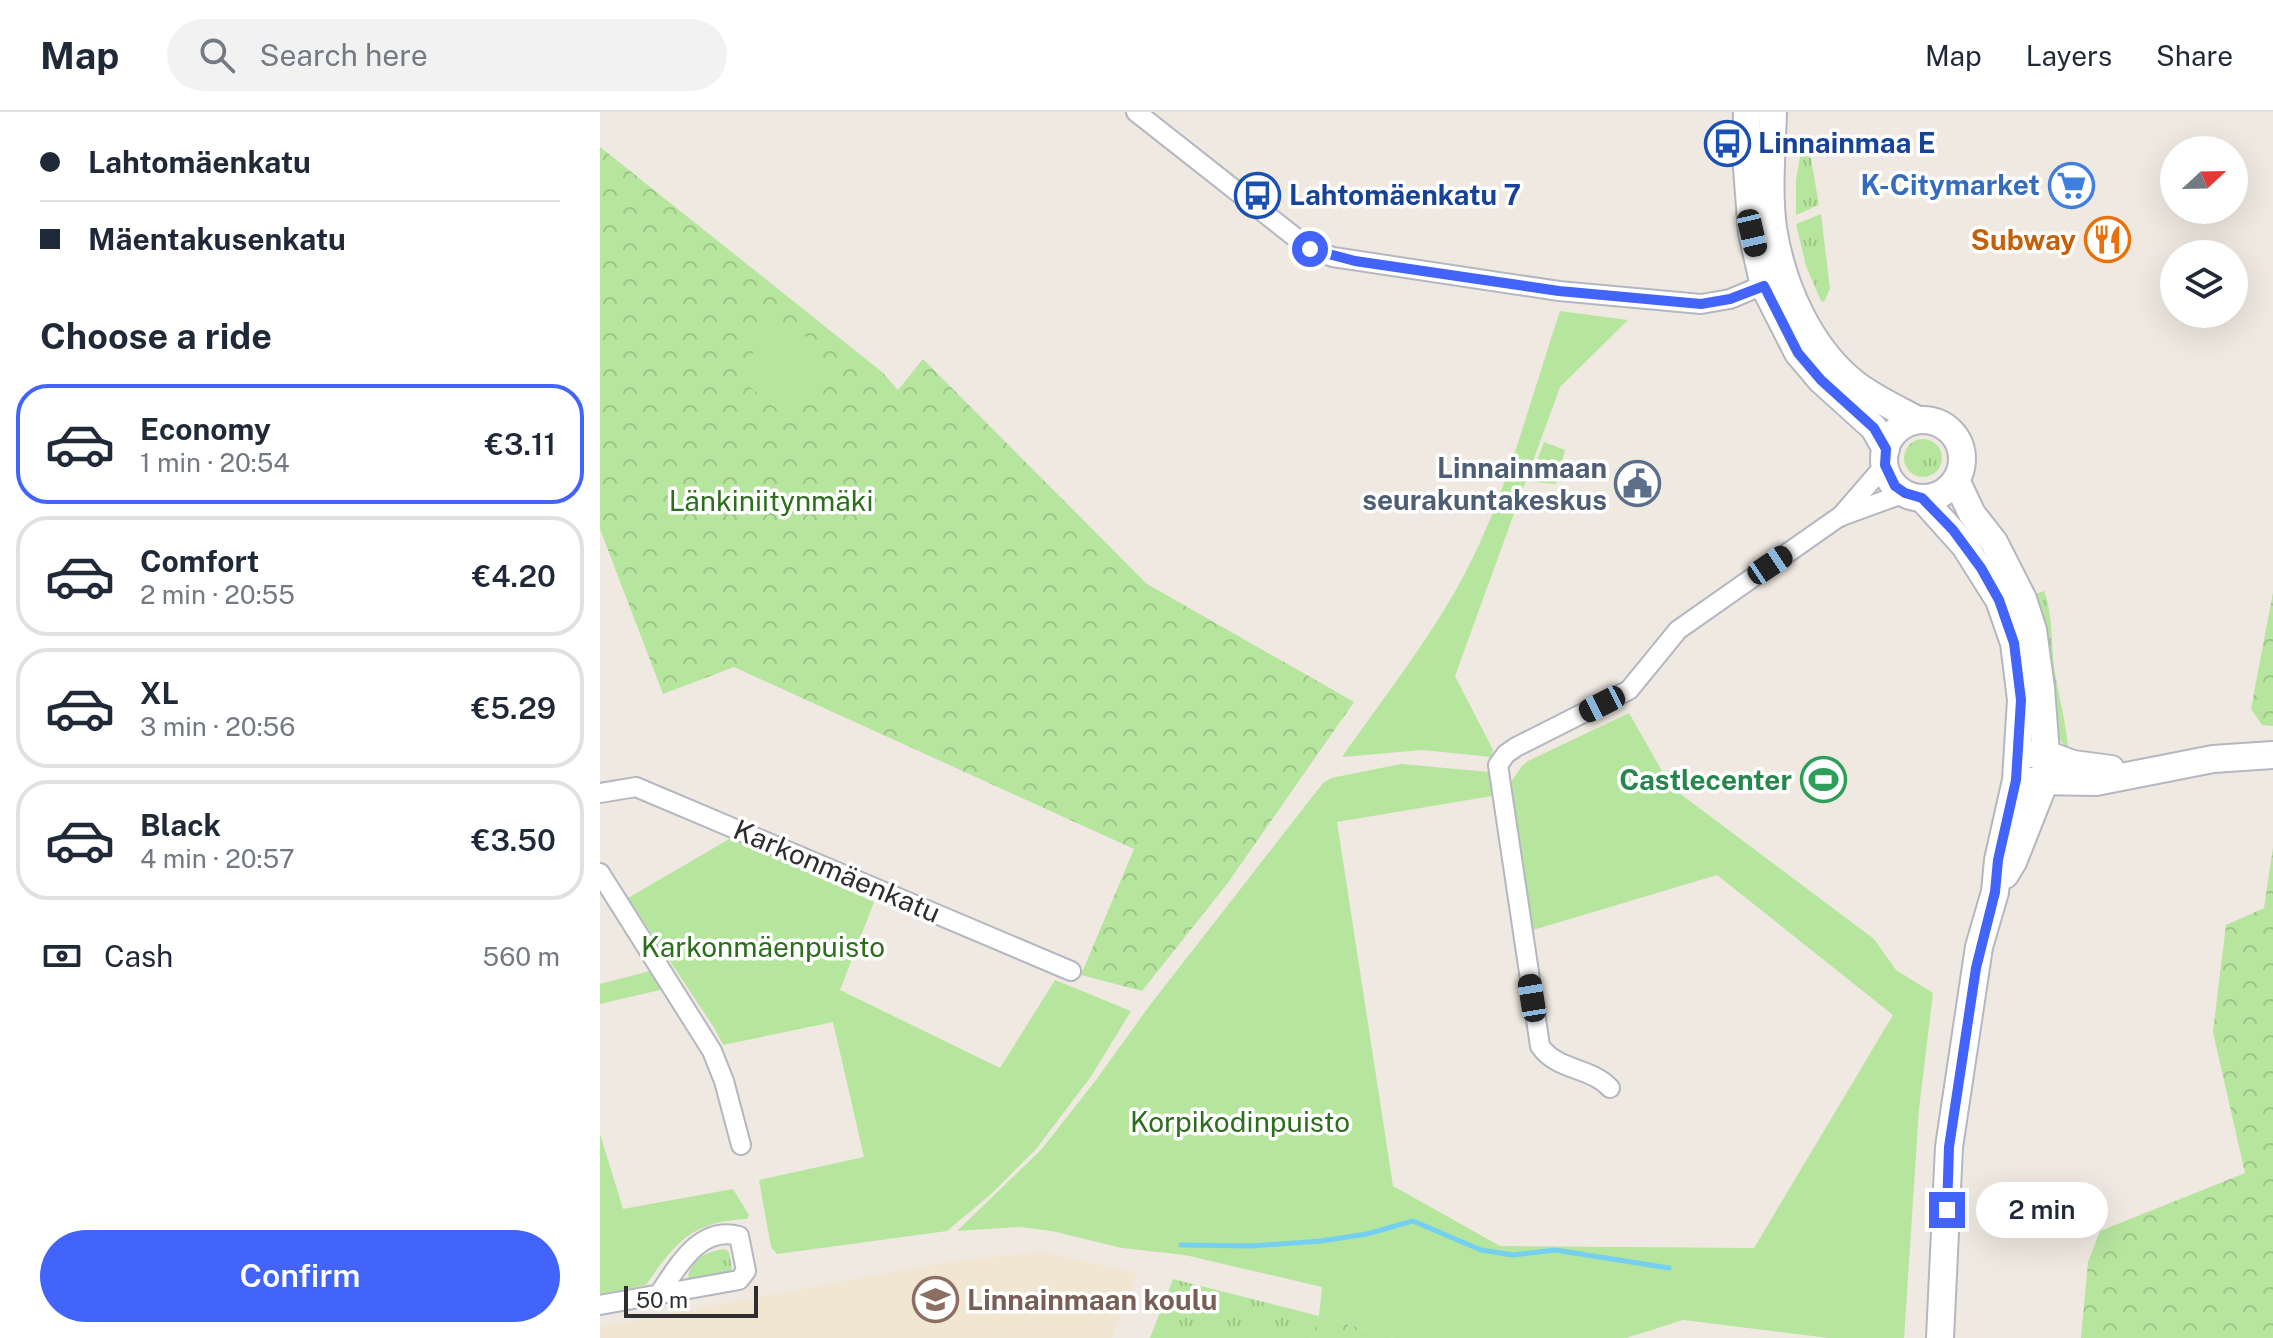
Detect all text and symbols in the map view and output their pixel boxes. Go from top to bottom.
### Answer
search box [167,19,727,91]
text: Map [40,33,119,78]
icon: search [195,33,239,77]
text: Search here [259,37,428,73]
text: Map [1925,39,1982,72]
text: Layers [2026,39,2112,72]
text: Share [2156,39,2233,72]
bus stop icon: Linnainmaa E [1703,119,1751,167]
place label: Linnainmaa E [1758,126,1936,159]
north arrow [2160,136,2248,224]
map controls [2160,136,2248,328]
text: Lahtomäenkatu [88,144,311,180]
supermarket icon: K-Citymarket [2047,161,2095,209]
place label: K-Citymarket [1860,168,2040,201]
bus stop icon: Lahtomäenkatu 7 [1234,171,1282,219]
place label: Lahtomäenkatu 7 [1289,178,1521,211]
car [1735,207,1769,259]
restaurant icon: Subway [2083,216,2131,264]
text: Mäentakusenkatu [88,221,346,257]
place label: Subway [1971,223,2076,256]
route start [1292,231,1328,267]
button: layers [2160,240,2248,328]
text: Choose a ride [40,315,272,357]
icon: car [44,408,116,480]
text: Economy [140,411,271,447]
text: €3.11 [485,426,556,462]
text: 1 min · 20:54 [140,447,290,478]
place label: Linnainmaan seurakuntakeskus [1362,451,1607,516]
public building icon: Linnainmaan seurakuntakeskus [1614,460,1662,508]
park label: Länkiniitynmäki [669,484,873,517]
icon: car [44,540,116,612]
car [1743,542,1797,588]
text: Comfort [140,543,259,579]
text: €4.20 [472,558,556,594]
text: 2 min · 20:55 [140,579,295,610]
icon: car [44,672,116,744]
text: XL [140,675,179,711]
car [1575,682,1629,726]
text: €5.29 [471,690,556,726]
text: 3 min · 20:56 [140,711,295,742]
sports icon: Castlecenter [1799,756,1847,804]
place label: Castlecenter [1619,763,1792,796]
icon: car [44,804,116,876]
text: Black [140,807,221,843]
street label: Karkonmäenkatu [729,812,945,929]
text: €3.50 [472,822,556,858]
text: 4 min · 20:57 [140,843,295,874]
park label: Karkonmäenpuisto [641,930,885,963]
icon: cash [40,934,84,978]
text: Cash [104,938,173,974]
text: 560 m [483,941,560,972]
car [1516,972,1548,1024]
park label: Korpikodinpuisto [1130,1105,1350,1138]
callout: 2 min [1975,1182,2107,1238]
route end [1929,1192,1965,1228]
text: 2 min [2008,1194,2076,1225]
button: Confirm [40,1230,560,1322]
school or university icon: Linnainmaan koulu [912,1276,960,1324]
scale bar [624,1282,758,1318]
place label: Linnainmaan koulu [967,1283,1217,1316]
text: 50 m [636,1287,688,1313]

